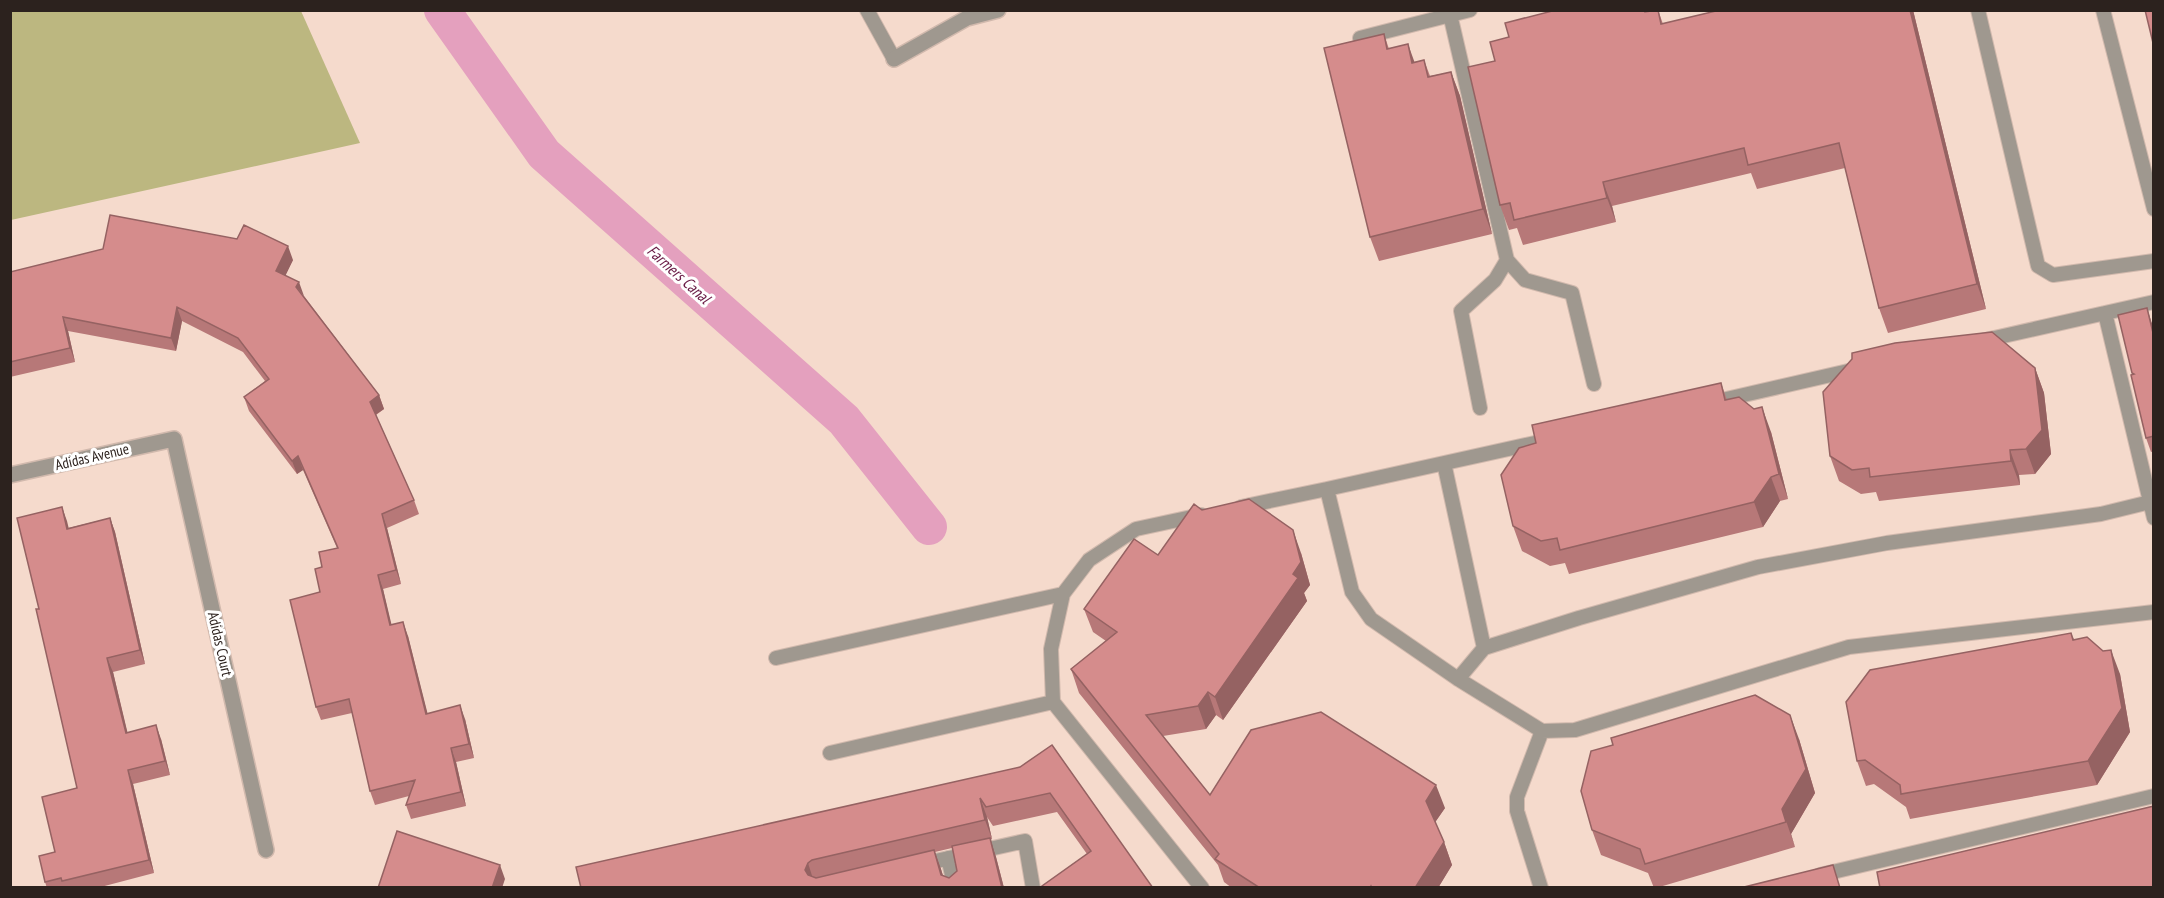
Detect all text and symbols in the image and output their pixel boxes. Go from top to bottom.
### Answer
water label: Farmers Canal [643,240,716,308]
street label: Adidas Avenue [53,439,131,474]
street label: Adidas Court [204,610,237,678]

